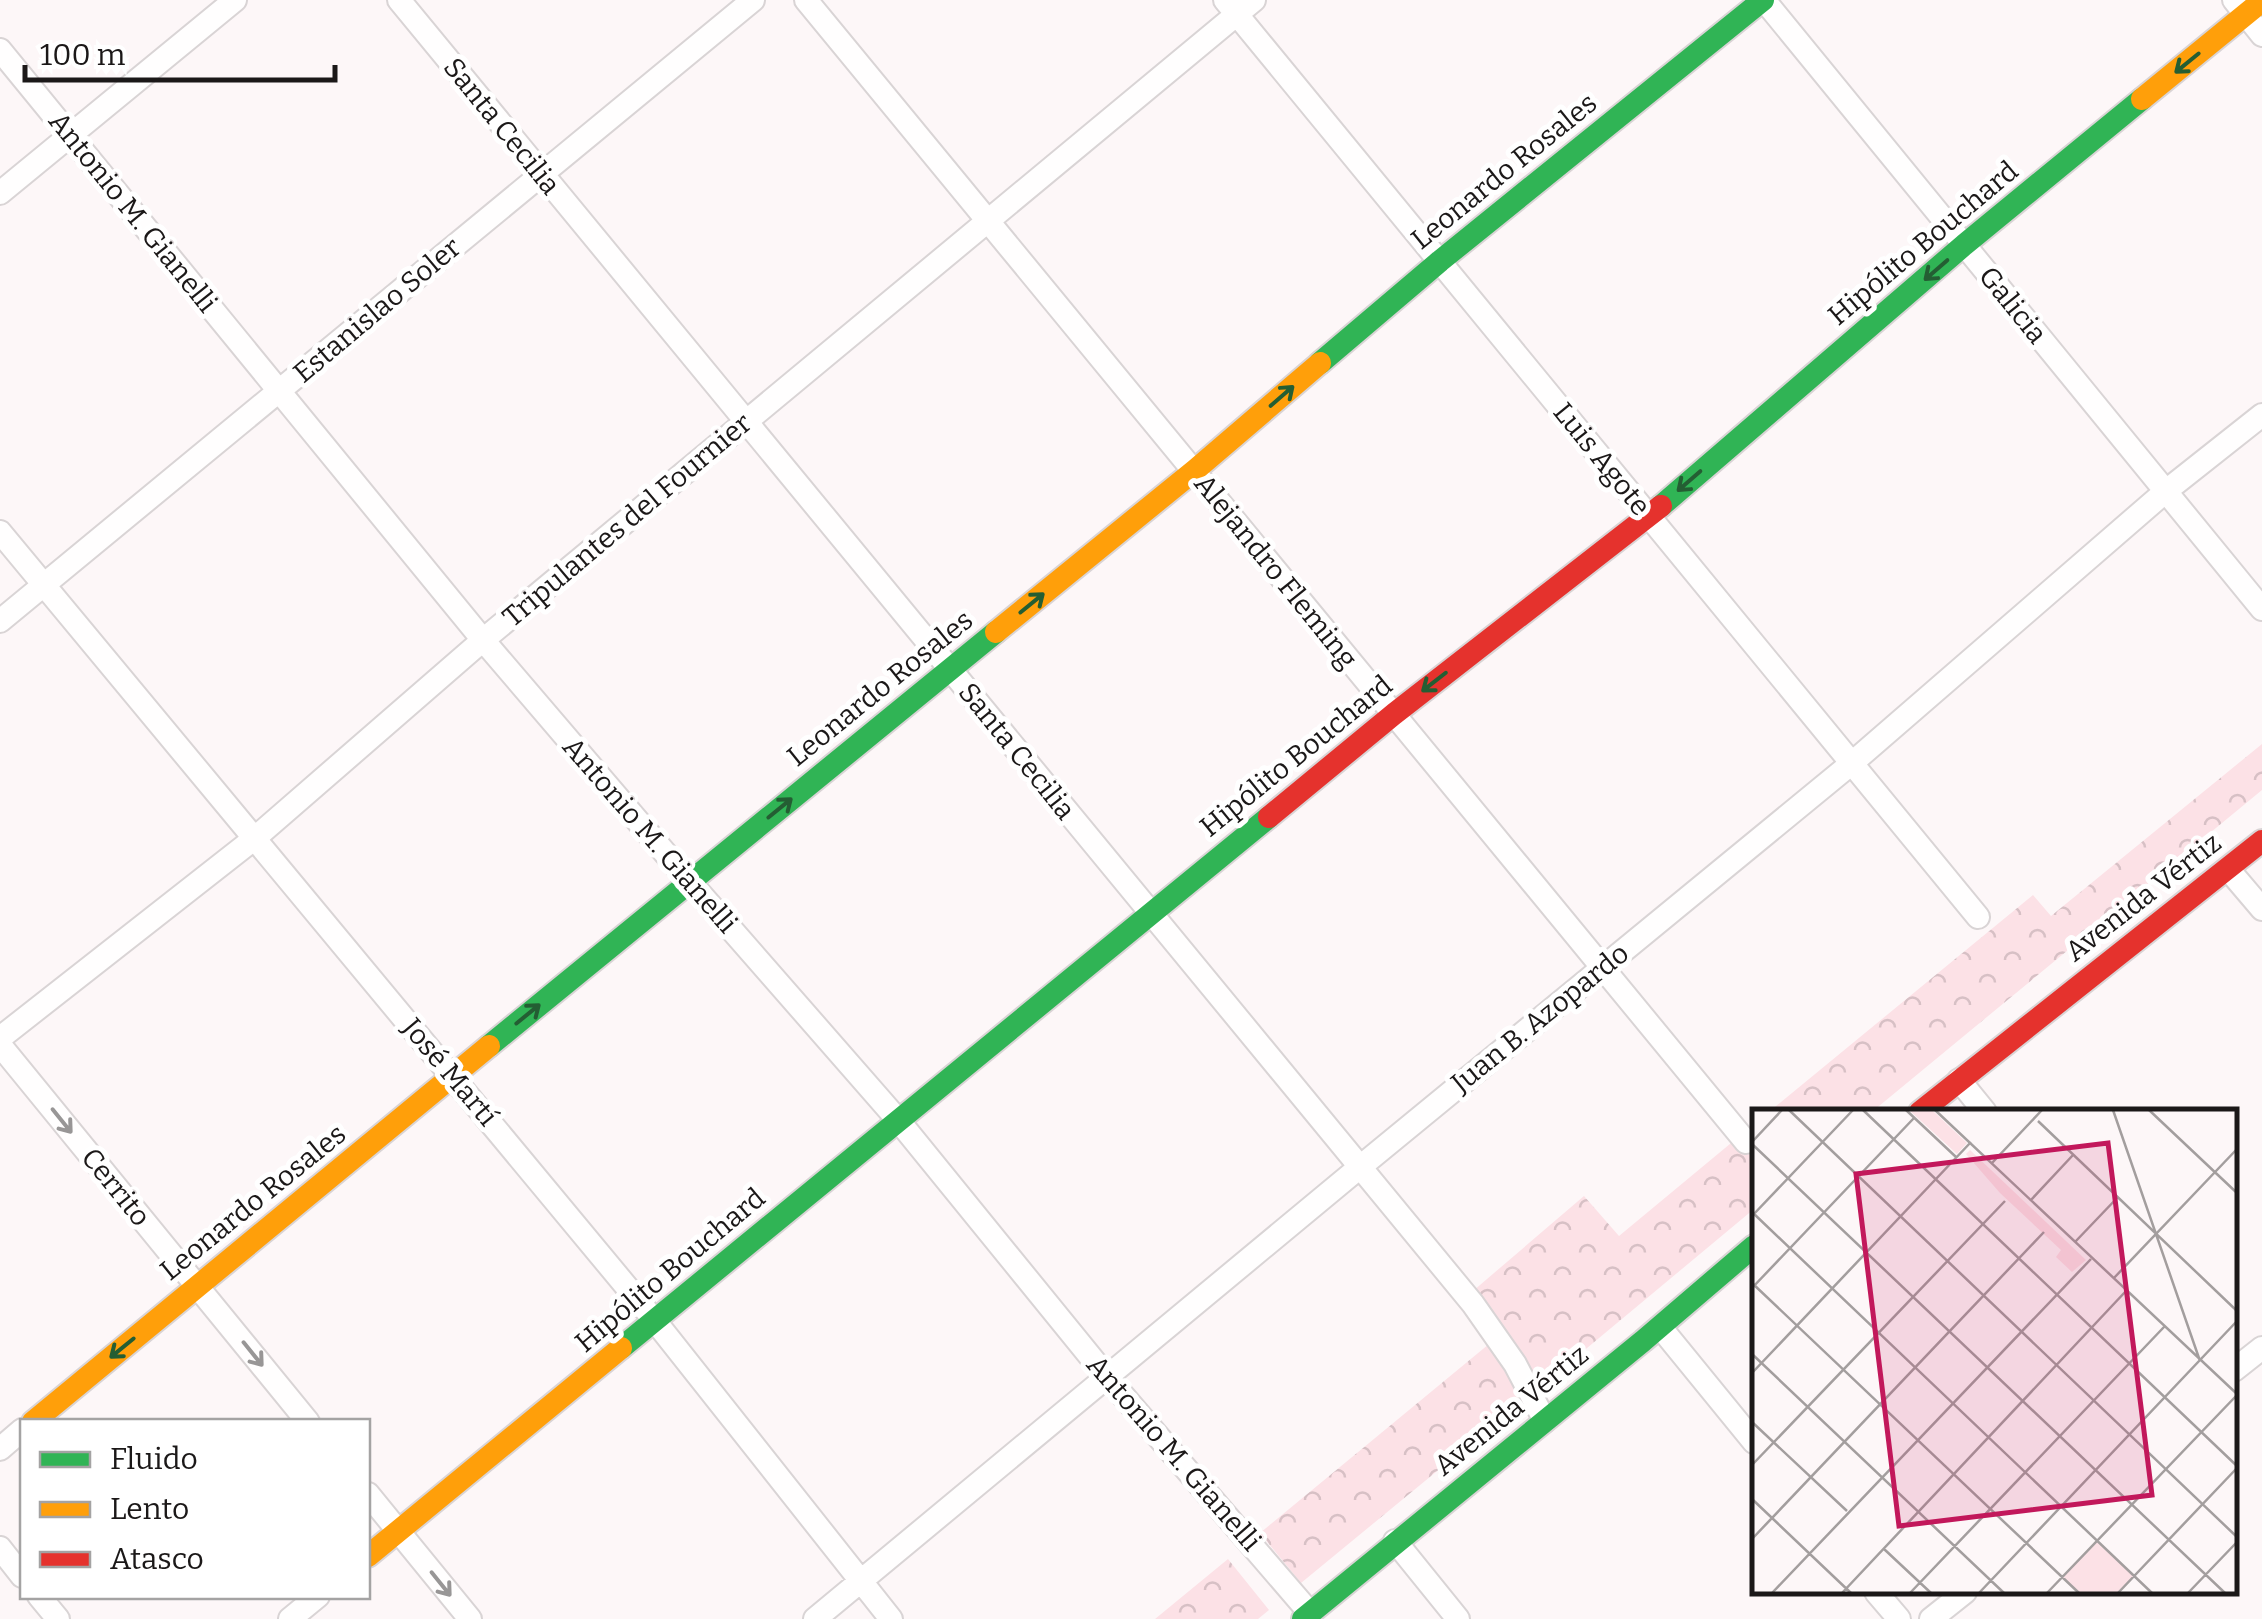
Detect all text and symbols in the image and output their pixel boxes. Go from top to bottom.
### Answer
scale bar [25,20,335,82]
text: 100 m [40,37,126,73]
street label: Santa Cecilia [437,51,567,201]
one-way arrow [2174,52,2200,74]
street label: Leonardo Rosales [1405,86,1603,256]
street label: Antonio M. Gianelli [42,105,224,319]
street label: Hipólito Bouchard [1821,154,2025,332]
street label: Estanislao Soler [287,231,467,389]
one-way arrow [1924,258,1949,281]
street label: Galicia [1972,260,2054,350]
one-way arrow [1269,385,1295,407]
street label: Luis Agote [1547,396,1657,522]
street label: Tripulantes del Fournier [496,406,758,634]
street label: Alejandro Fleming [1188,467,1364,675]
one-way arrow [1677,470,1702,493]
one-way arrow [1018,593,1045,614]
street label: Leonardo Rosales [781,603,979,773]
street label: Hipólito Bouchard [1193,668,1399,844]
one-way arrow [1421,672,1448,693]
street label: Santa Cecilia [952,676,1082,826]
street label: Antonio M. Gianelli [556,730,744,940]
one-way arrow [766,797,792,819]
street label: Avenida Vértiz [2059,826,2227,968]
street label: Juan B. Azopardo [1444,936,1635,1100]
one-way arrow [515,1003,541,1025]
street label: José Martí [395,1011,505,1133]
one-way arrow [51,1107,73,1133]
inset map [1752,1109,2237,1594]
street label: Leonardo Rosales [154,1117,352,1287]
street label: Cerrito [75,1141,157,1233]
street label: Hipólito Bouchard [568,1181,772,1359]
one-way arrow [110,1337,136,1359]
street label: Avenida Vértiz [1427,1338,1595,1482]
one-way arrow [242,1340,263,1367]
street label: Antonio M. Gianelli [1080,1348,1268,1558]
legend [20,1419,370,1599]
text: Fluido [110,1441,198,1477]
text: Lento [110,1491,189,1527]
text: Atasco [110,1541,204,1577]
one-way arrow [430,1570,452,1596]

